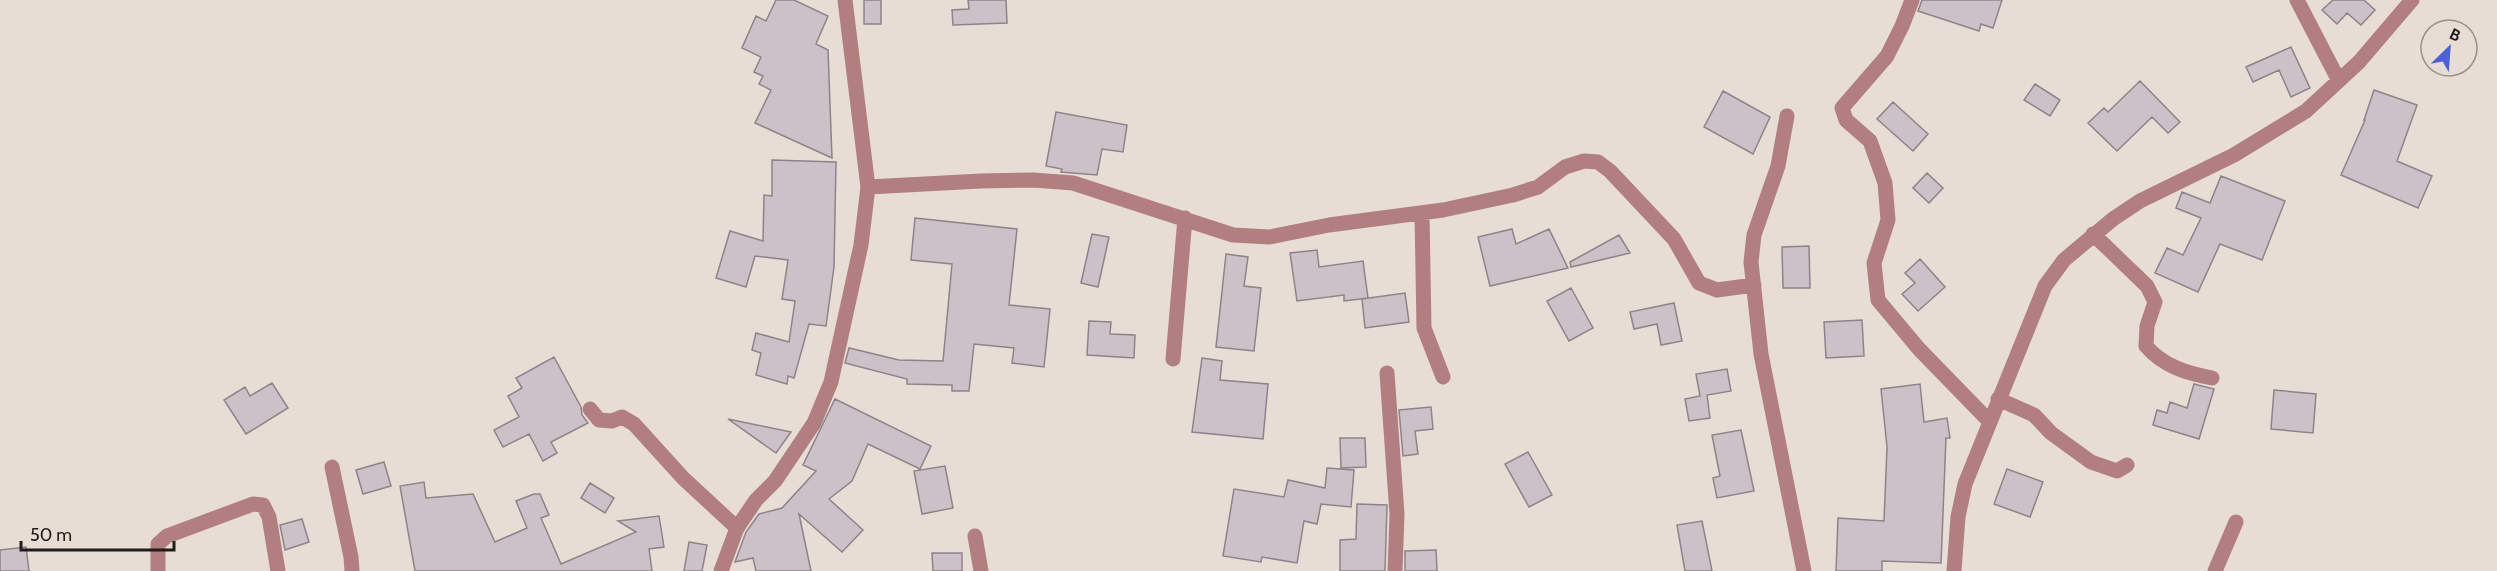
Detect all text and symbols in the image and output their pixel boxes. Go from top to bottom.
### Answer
north arrow [2419,18,2479,78]
text: B [2447,24,2464,46]
scale bar [21,514,174,552]
text: 50 m [30,524,72,546]

